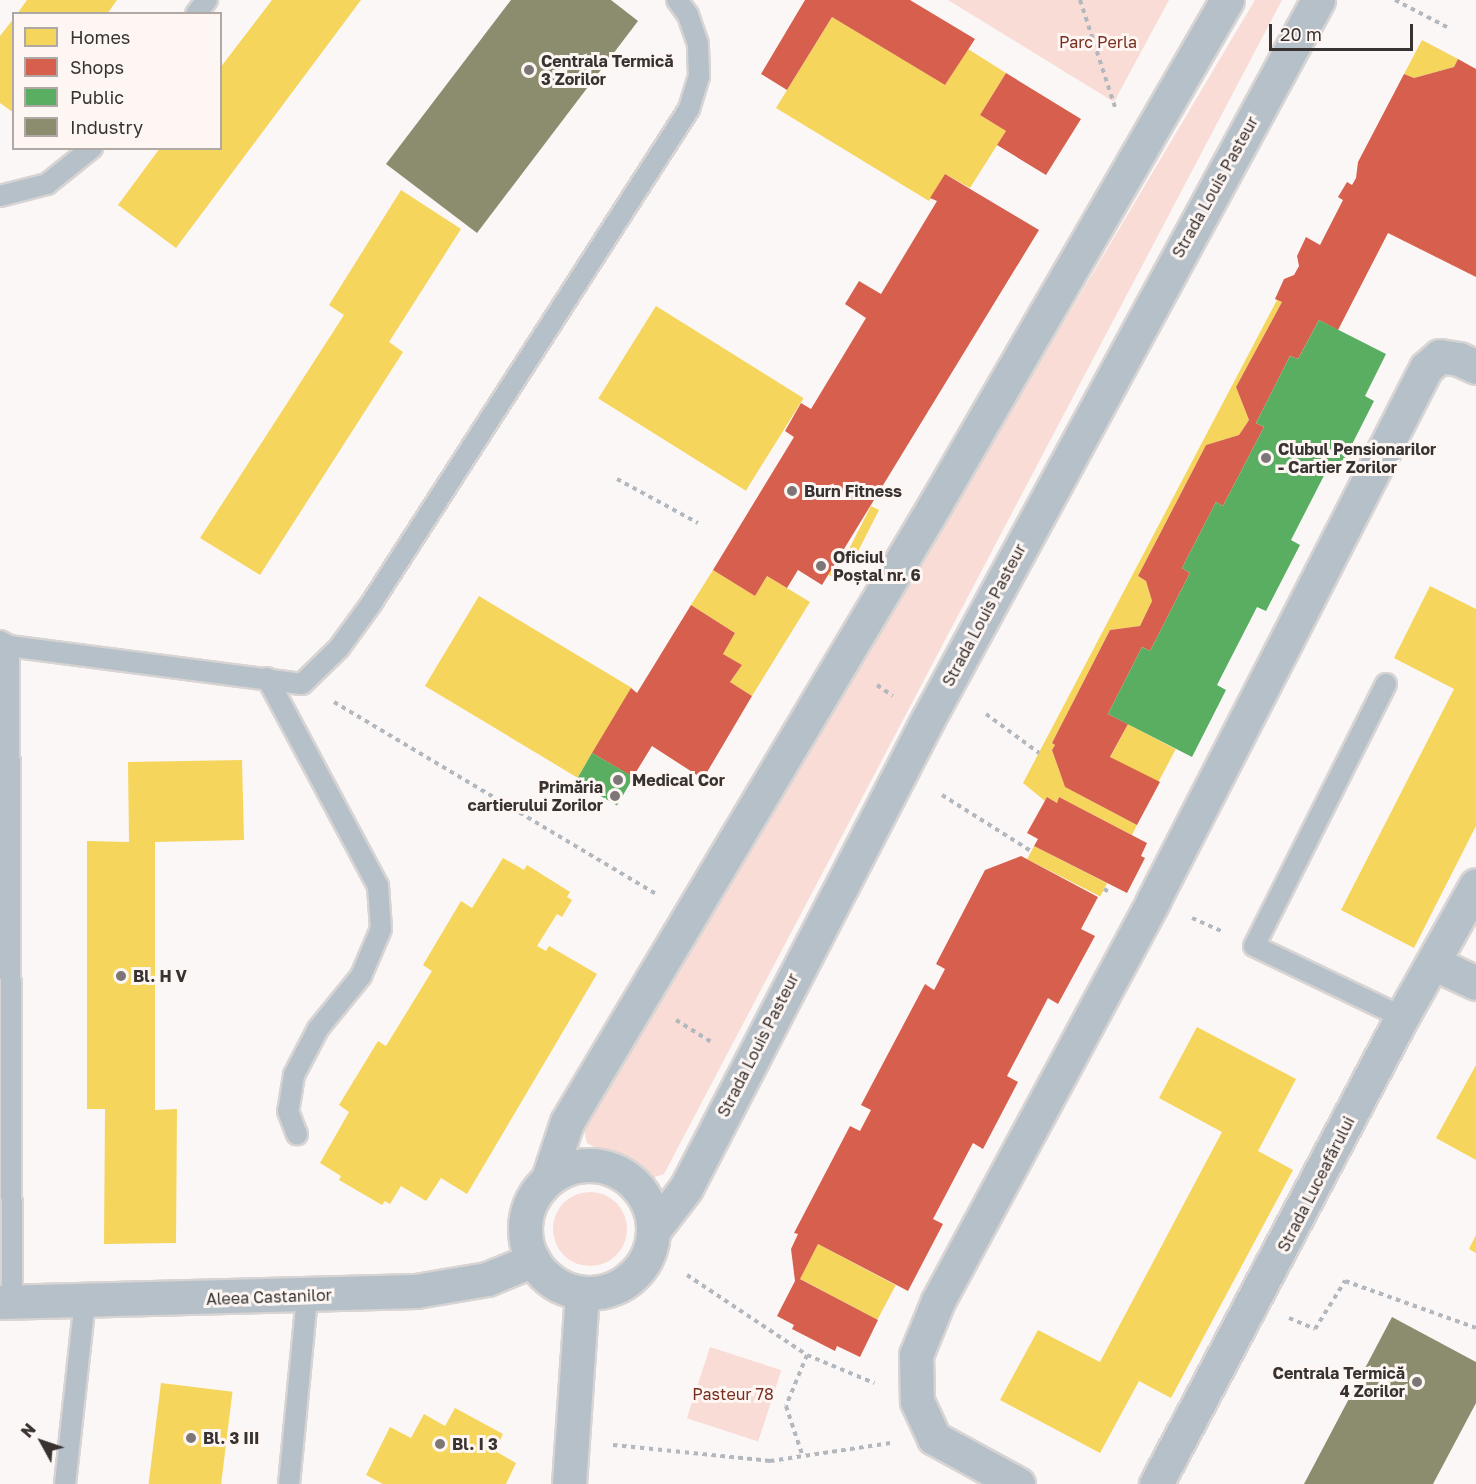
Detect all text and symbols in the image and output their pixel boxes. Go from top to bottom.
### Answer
legend [12,12,222,150]
scale bar [1272,12,1416,50]
text: 20 m [1280,23,1322,45]
text: Homes [70,26,130,48]
park label: Parc Perla [1059,32,1137,52]
place label: Centrala Termică 3 Zorilor [541,51,673,89]
text: Shops [70,56,124,78]
marker: Centrala Termică 3 Zorilor [522,63,536,77]
text: Public [70,86,124,108]
street label: Strada Louis Pasteur [1168,113,1262,261]
text: Industry [70,116,143,138]
place label: Clubul Pensionarilor - Cartier Zorilor [1278,439,1436,477]
marker: Clubul Pensionarilor - Cartier Zorilor [1259,451,1273,465]
place label: Burn Fitness [804,481,902,501]
marker: Burn Fitness [785,484,799,498]
street label: Strada Louis Pasteur [938,540,1030,690]
place label: Oficiul Poștal nr. 6 [833,547,921,585]
marker: Oficiul Poștal nr. 6 [814,559,828,573]
place label: Medical Cor [632,770,725,790]
marker: Medical Cor [609,771,627,789]
place label: Primăria cartierului Zorilor [467,777,603,815]
marker: Primăria cartierului Zorilor [608,789,622,803]
place label: Bl. H V [133,966,187,986]
marker: Bl. H V [114,969,128,983]
street label: Strada Louis Pasteur [713,970,803,1120]
street label: Strada Luceafărului [1274,1113,1358,1255]
street label: Aleea Castanilor [206,1285,332,1309]
place label: Centrala Termică 4 Zorilor [1273,1363,1405,1401]
marker: Centrala Termică 4 Zorilor [1410,1375,1424,1389]
park label: Pasteur 78 [692,1384,774,1404]
north arrow [12,1412,72,1472]
text: N [17,1419,40,1442]
place label: Bl. 3 III [203,1428,260,1448]
marker: Bl. 3 III [184,1431,198,1445]
place label: Bl. I 3 [452,1434,498,1454]
marker: Bl. I 3 [433,1437,447,1451]

